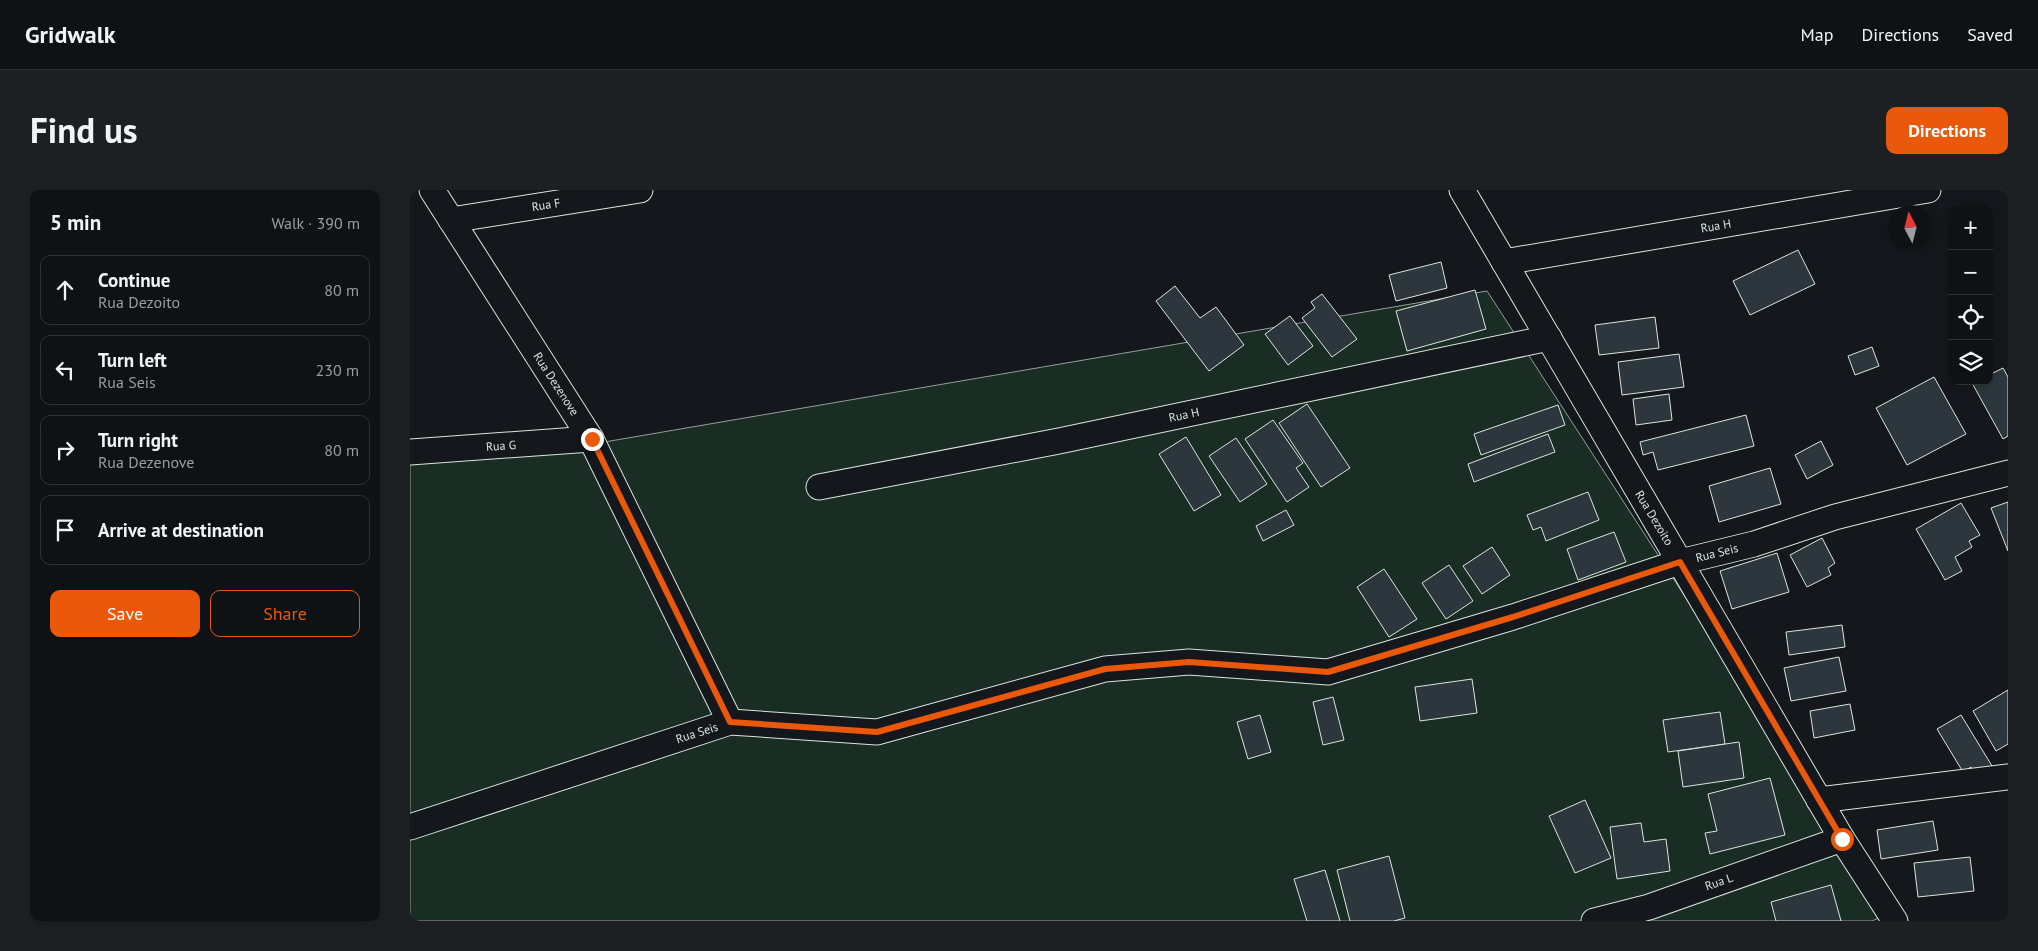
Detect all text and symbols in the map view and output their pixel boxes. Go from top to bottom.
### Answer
text: Gridwalk [25,19,115,50]
text: Map [1801,23,1833,46]
text: Directions [1861,23,1939,46]
text: Saved [1967,23,2013,46]
text: Find us [30,107,138,153]
button: Directions [1886,107,2008,154]
street label: Rua F [530,195,561,214]
north arrow [1888,205,1933,250]
map controls [1948,205,1993,385]
button: + [1948,205,1993,250]
text: 5 min [50,209,101,236]
text: Walk · 390 m [271,213,360,233]
street label: Rua H [1699,215,1732,236]
button: − [1948,250,1993,295]
text: Continue [98,268,170,292]
icon: ahead [51,276,79,304]
text: 80 m [324,280,359,300]
text: Rua Dezoito [98,292,180,312]
button: locate [1948,295,1993,340]
button: layers [1948,340,1993,385]
text: Turn left [98,348,167,372]
street label: Rua Dezenove [530,349,582,418]
icon: left [51,356,79,384]
text: 230 m [316,360,359,380]
text: Rua Seis [98,372,156,392]
street label: Rua H [1167,404,1200,425]
text: Turn right [98,428,178,452]
route end [581,428,604,451]
icon: right [51,436,79,464]
street label: Rua G [485,437,516,454]
text: 80 m [324,440,359,460]
text: Rua Dezenove [98,452,194,472]
street label: Rua Dezoito [1632,487,1677,548]
icon: arrive [51,516,79,544]
text: Arrive at destination [98,518,264,542]
street label: Rua Seis [1694,540,1740,565]
button: Save [50,590,200,637]
button: Share [210,590,360,637]
street label: Rua Seis [674,719,720,746]
route start [1831,828,1854,851]
street label: Rua L [1703,870,1735,893]

